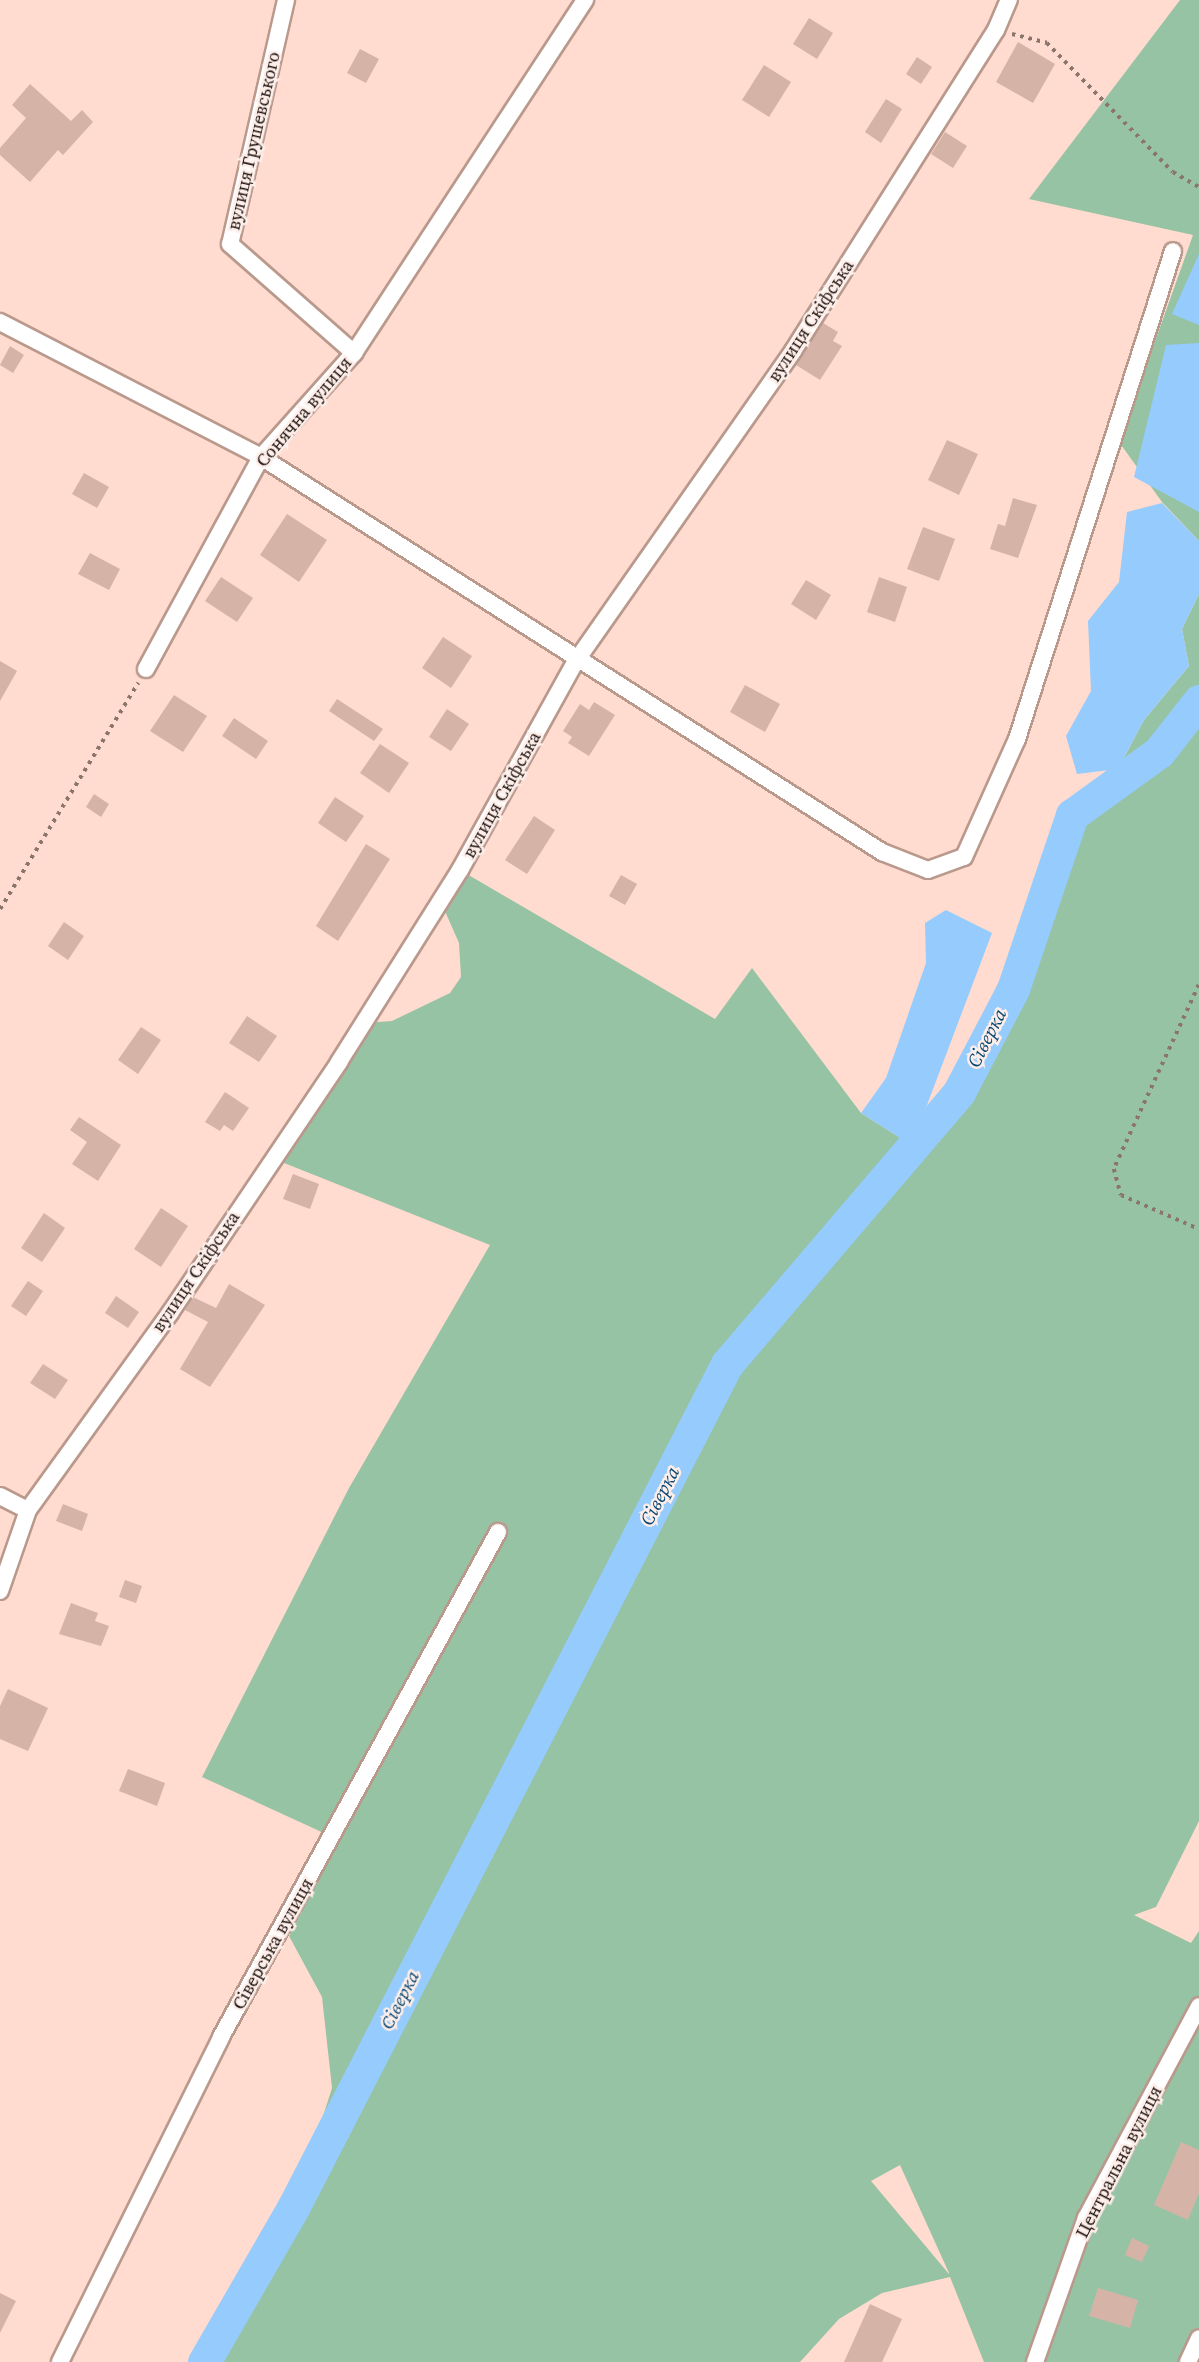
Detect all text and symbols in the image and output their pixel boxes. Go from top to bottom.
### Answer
street label: вулиця Грушевського [223,50,285,232]
street label: вулиця Скіфська [763,256,859,386]
street label: Сонячна вулиця [252,352,356,472]
street label: вулиця Скіфська [458,728,546,862]
water label: Сіверка [963,1005,1011,1071]
street label: вулиця Скіфська [148,1207,244,1337]
water label: Сіверка [636,1463,684,1529]
street label: Сіверська вулиця [228,1875,318,2013]
water label: Сіверка [376,1967,424,2033]
street label: Центральна вулиця [1071,2082,1167,2242]

